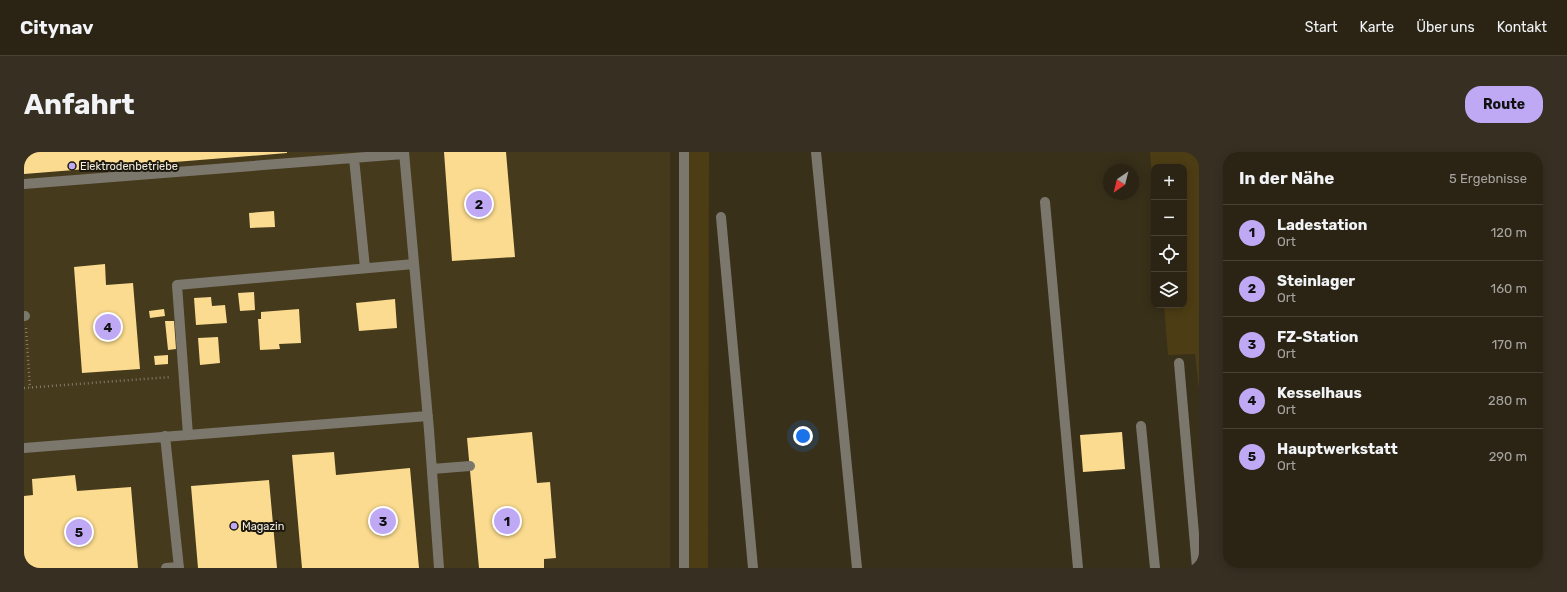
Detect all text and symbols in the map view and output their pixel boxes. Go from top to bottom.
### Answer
text: Citynav [20,16,93,39]
text: Start [1305,19,1338,36]
text: Karte [1360,19,1394,36]
text: Über uns [1416,19,1475,36]
text: Kontakt [1497,19,1547,36]
button: Route [1465,86,1543,123]
text: Anfahrt [24,88,135,121]
place label: Elektrodenbetriebe [80,160,178,173]
marker: Elektrodenbetriebe [67,161,77,171]
north arrow [1103,164,1139,200]
map controls [1151,164,1187,308]
button: + [1151,164,1187,200]
text: In der Nähe [1239,168,1334,188]
text: 5 Ergebnisse [1449,171,1527,186]
pin: 2 [466,189,492,219]
button: − [1151,200,1187,236]
text: Ladestation [1277,216,1367,234]
text: 1 [1249,225,1255,240]
text: 120 m [1491,225,1527,240]
text: Ort [1277,234,1296,249]
button: locate [1151,236,1187,272]
button: layers [1151,272,1187,308]
text: Steinlager [1277,272,1355,290]
text: 2 [1248,281,1256,296]
text: 160 m [1491,281,1527,296]
text: Ort [1277,290,1296,305]
pin: 4 [95,312,121,342]
text: FZ-Station [1277,328,1358,346]
text: 3 [1248,337,1256,352]
text: 170 m [1492,337,1527,352]
text: Ort [1277,346,1296,361]
text: Kesselhaus [1277,384,1362,402]
text: 4 [1248,393,1256,408]
text: 280 m [1488,393,1527,408]
text: Ort [1277,402,1296,417]
your location [793,426,813,446]
text: Hauptwerkstatt [1277,440,1398,458]
text: 5 [1248,449,1256,464]
text: 290 m [1489,449,1527,464]
text: Ort [1277,458,1296,473]
pin: 3 [370,506,396,536]
pin: 1 [494,506,520,536]
pin: 5 [66,517,92,547]
place label: Magazin [242,520,284,533]
marker: Magazin [229,521,239,531]

